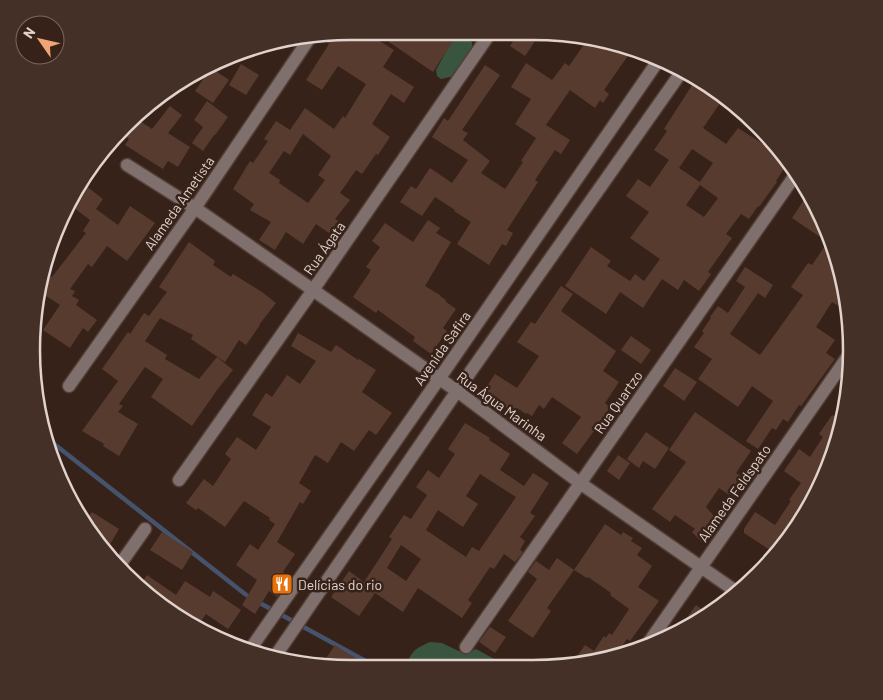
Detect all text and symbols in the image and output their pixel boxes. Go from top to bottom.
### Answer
north arrow [15,15,65,65]
text: N [19,24,38,41]
street label: Alameda Ametista [140,153,218,253]
street label: Rua Ágata [300,218,348,278]
street label: Avenida Safira [410,308,474,388]
street label: Rua Quartzo [590,367,646,437]
street label: Rua Água Marinha [454,368,550,444]
street label: Alameda Feldspato [694,441,774,545]
restaurant icon: Delícias do rio [270,572,294,596]
place label: Delícias do rio [298,576,382,593]

